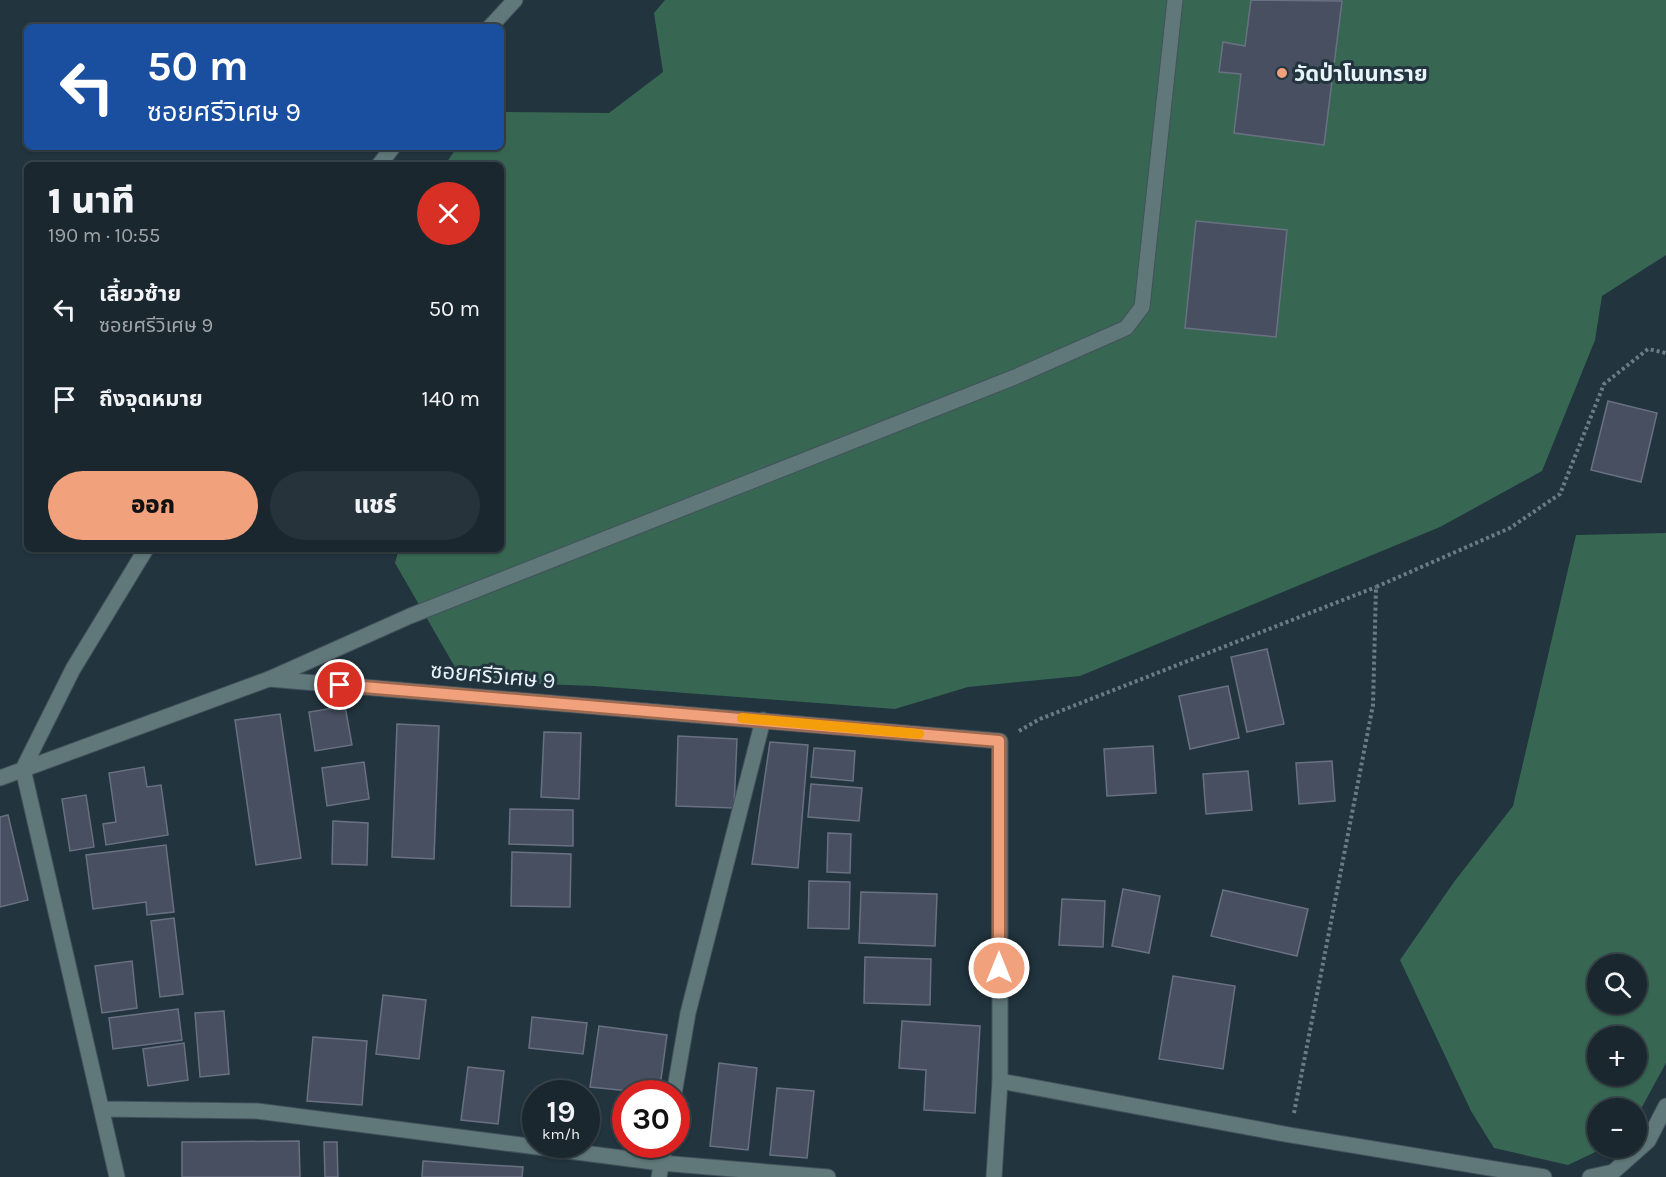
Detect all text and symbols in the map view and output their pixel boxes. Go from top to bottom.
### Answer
text: 50 m [147,41,249,91]
icon: left [48,48,126,126]
place label: วัดป่าโนนทราย [1294,61,1428,87]
marker: วัดป่าโนนทราย [1275,66,1289,80]
text: ซอยศรีวิเศษ 9 [147,96,301,128]
text: 1 นาที [48,180,135,222]
button: close [417,182,480,245]
text: 190 m · 10:55 [48,224,160,247]
text: เลี้ยวซ้าย [99,281,181,307]
icon: left [48,293,81,326]
text: 50 m [429,296,480,322]
text: ซอยศรีวิเศษ 9 [99,314,213,337]
icon: arrive [48,383,81,416]
text: ถึงจุดหมาย [99,386,203,412]
text: 140 m [422,386,480,412]
button: ออก [48,471,258,540]
button: แชร์ [270,471,480,540]
street label: ซอยศรีวิเศษ 9 [429,658,557,694]
pin [314,659,365,710]
icon: arrive [323,668,356,701]
position arrow [967,936,1031,1000]
map controls [1587,954,1647,1158]
button: search [1587,954,1647,1014]
button: + [1587,1026,1647,1086]
speed limit sign: 30 [612,1080,690,1158]
text: 19 [546,1094,575,1130]
button: − [1587,1098,1647,1158]
text: km/h [542,1125,580,1143]

